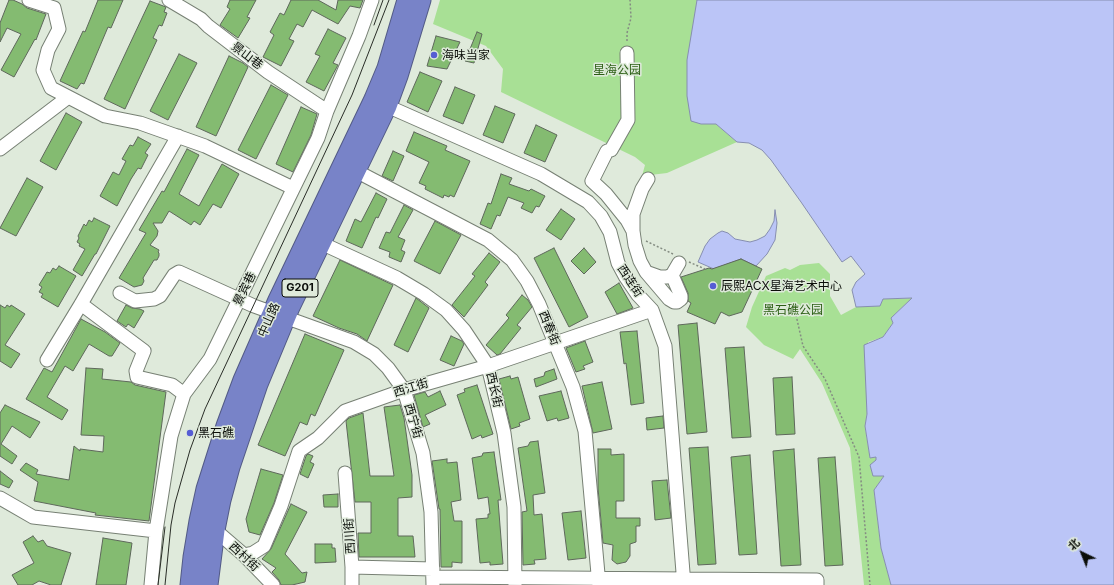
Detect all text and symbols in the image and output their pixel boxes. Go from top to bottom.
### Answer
street label: 景山巷 [228,39,266,73]
place label: 海味当家 [442,48,490,62]
marker: 海味当家 [429,50,439,60]
park label: 星海公园 [593,63,641,77]
street label: 西连街 [614,262,646,300]
street label: 景宾巷 [231,270,259,308]
road number: G201 [282,279,318,297]
place label: 辰熙ACX星海艺术中心 [721,279,842,293]
marker: 辰熙ACX星海艺术中心 [708,281,718,291]
street label: 中山路 [255,301,283,339]
park label: 黑石礁公园 [763,303,823,317]
street label: 西春街 [536,309,562,347]
street label: 西长街 [483,371,505,409]
street label: 西江街 [392,376,430,400]
street label: 西宁街 [401,402,425,440]
place label: 黑石礁 [198,426,234,440]
marker: 黑石礁 [185,428,195,438]
street label: 西川街 [342,518,358,554]
north arrow [1062,533,1102,573]
text: 北 [1065,535,1083,553]
street label: 西村街 [226,539,262,575]

